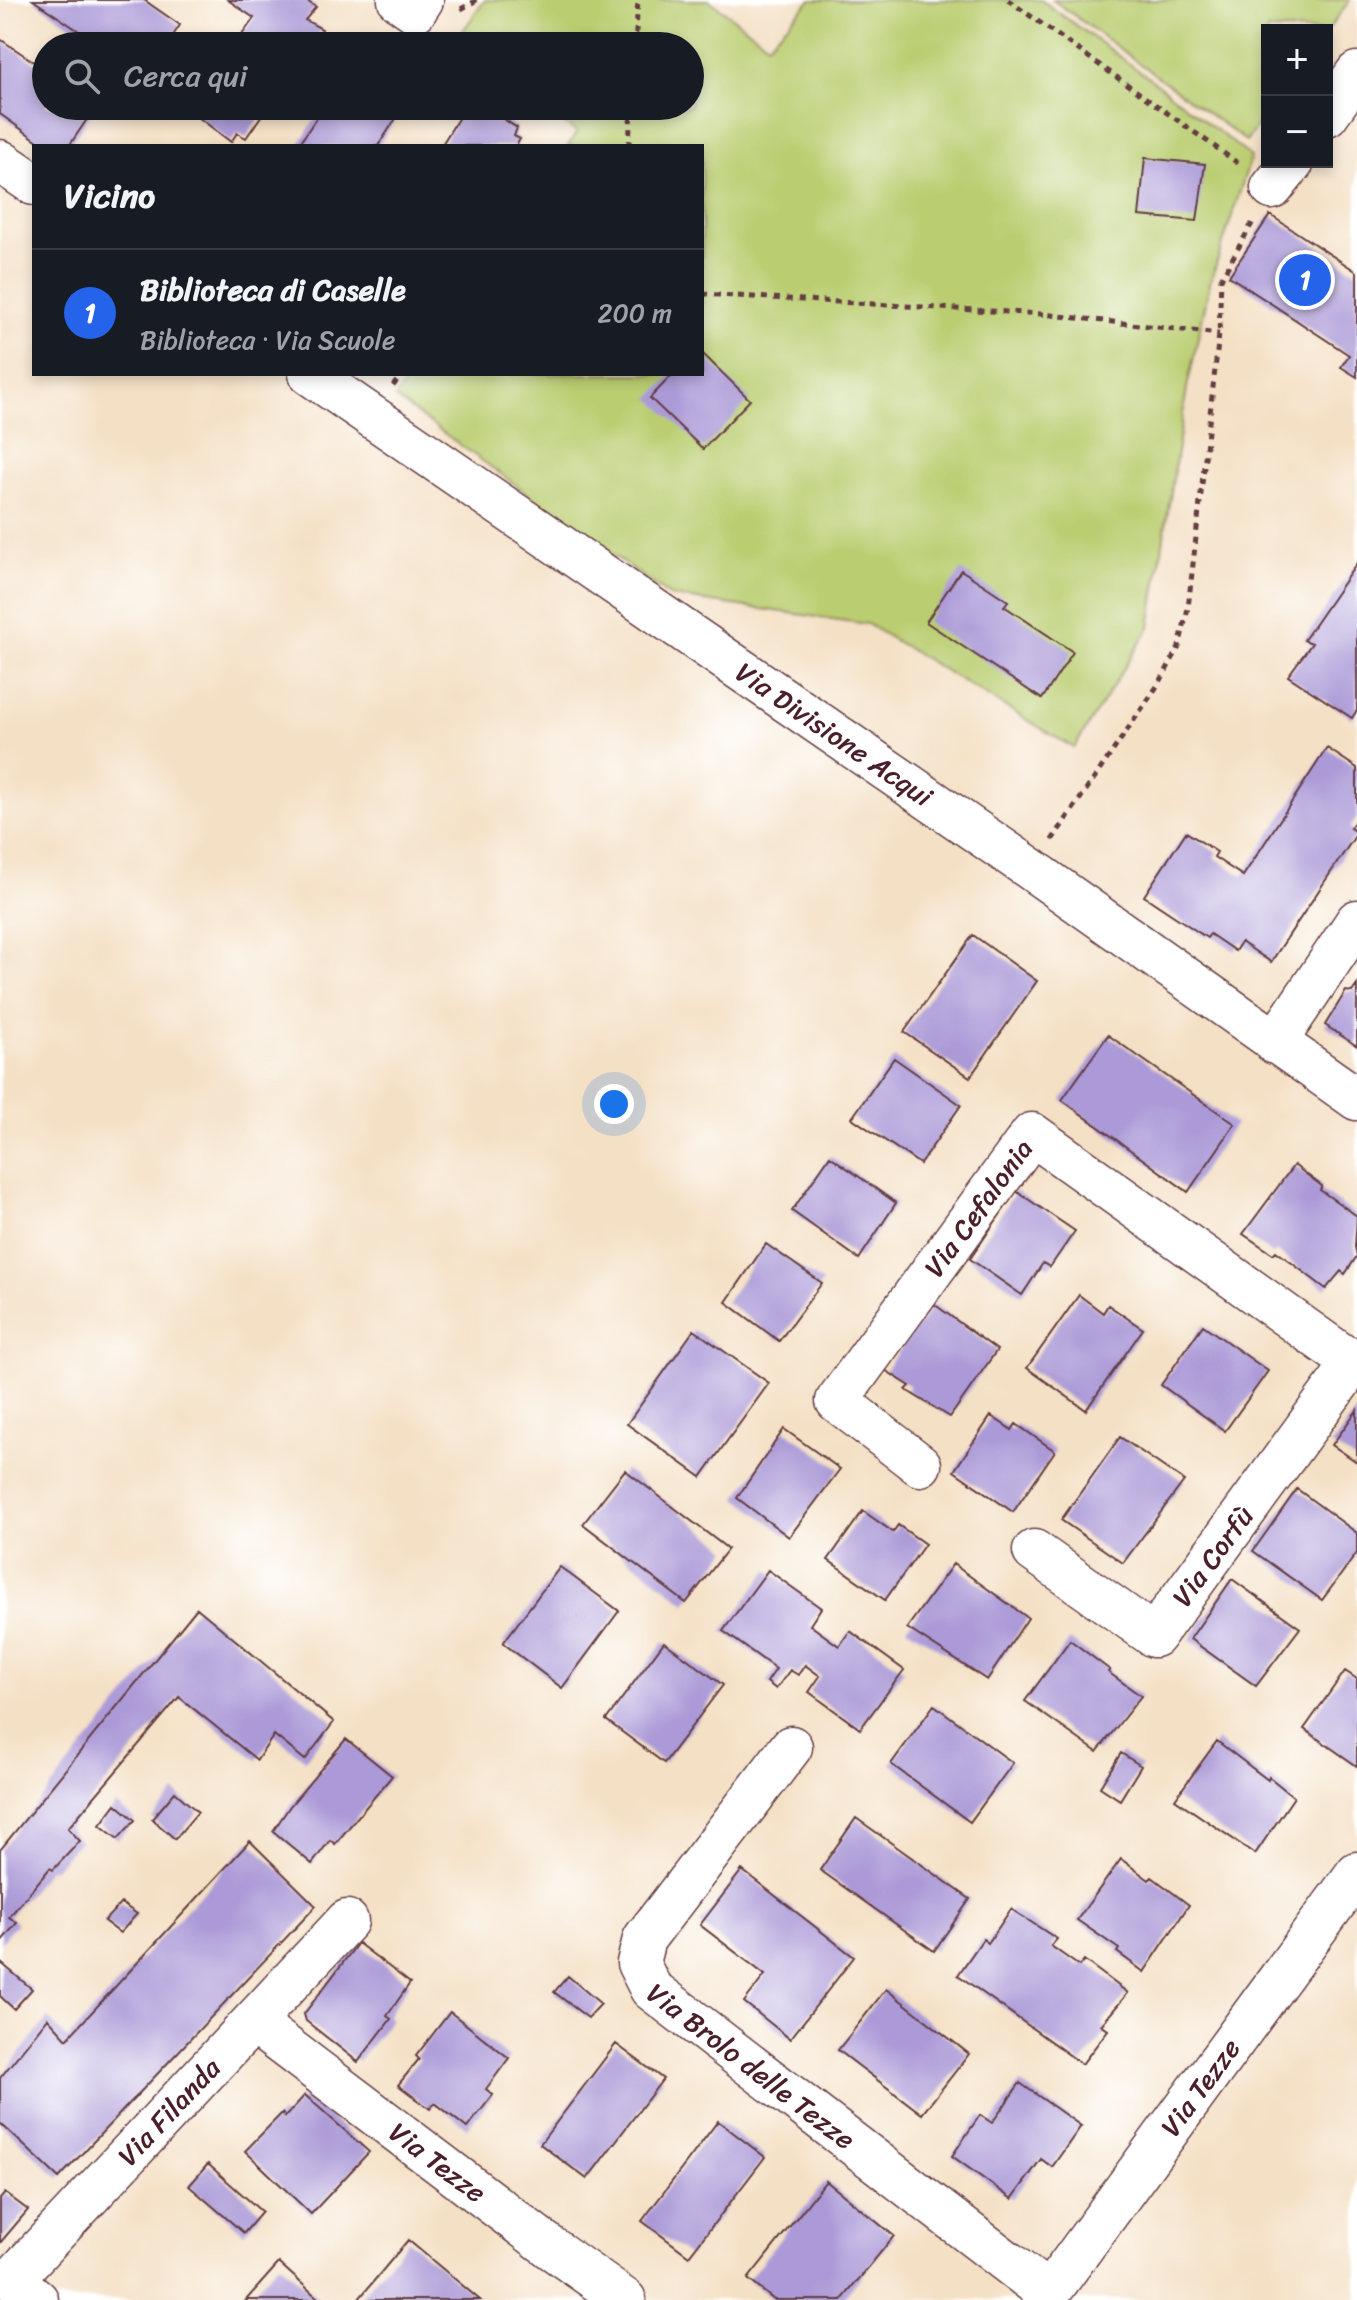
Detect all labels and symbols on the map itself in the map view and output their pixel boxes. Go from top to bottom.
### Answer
pin: 1 [1279,250,1331,310]
street label: Via Divisione Acqui [725,648,945,820]
your location [594,1084,634,1124]
street label: Via Cefalonia [910,1128,1046,1288]
street label: Via Corfù [1158,1495,1266,1617]
street label: Via Brolo delle Tezze [636,1969,867,2162]
street label: Via Tezze [1147,2027,1253,2147]
street label: Via Filanda [105,2045,233,2177]
street label: Via Tezze [378,2109,498,2216]

